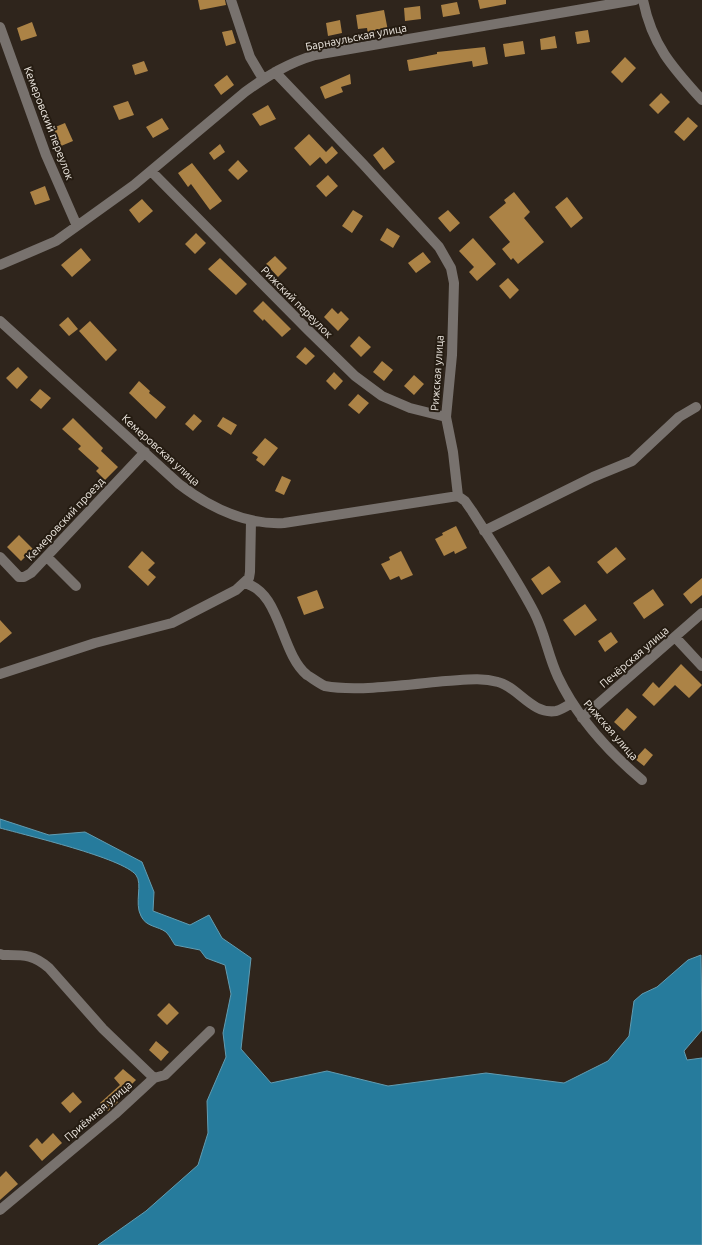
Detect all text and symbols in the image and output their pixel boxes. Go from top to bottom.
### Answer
street label: Барнаульская улица [304,21,408,53]
street label: Кемеровский переулок [22,65,76,182]
street label: Рижский переулок [259,264,335,340]
street label: Рижская улица [428,335,446,411]
street label: Кемеровская улица [120,412,202,488]
street label: Кемеровский проезд [23,475,107,563]
street label: Печёрская улица [597,624,671,690]
street label: Рижская улица [582,697,640,763]
street label: Приёмная улица [62,1079,134,1143]

